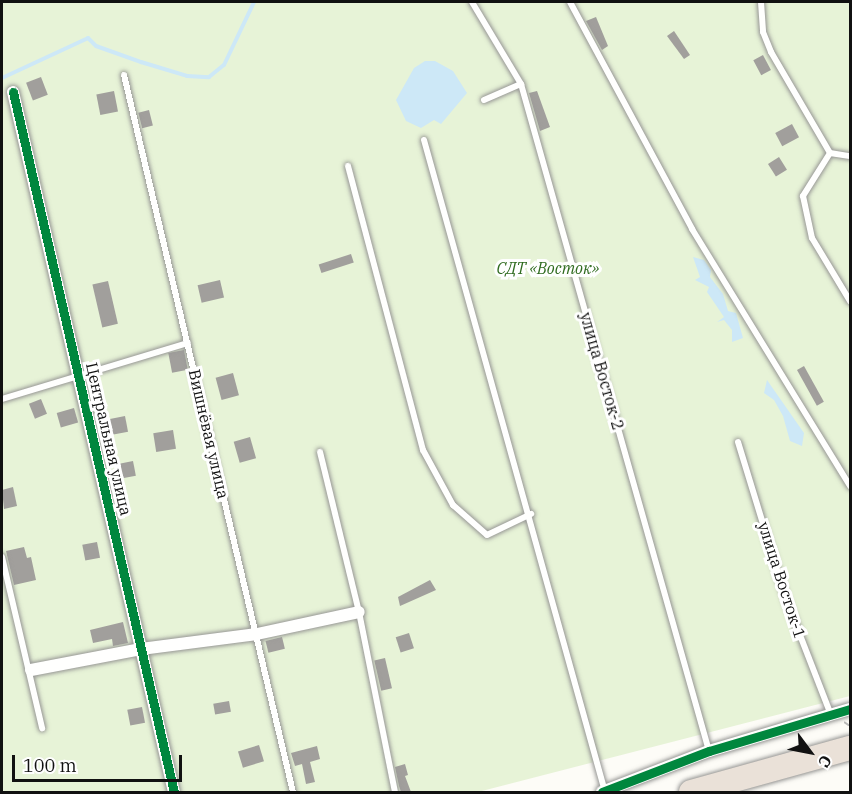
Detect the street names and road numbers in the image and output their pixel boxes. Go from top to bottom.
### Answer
street label: улица Восток-2 [576,310,628,432]
street label: Центральная улица [82,361,136,517]
street label: Вишнёвая улица [185,367,233,501]
street label: улица Восток-1 [754,519,810,641]

